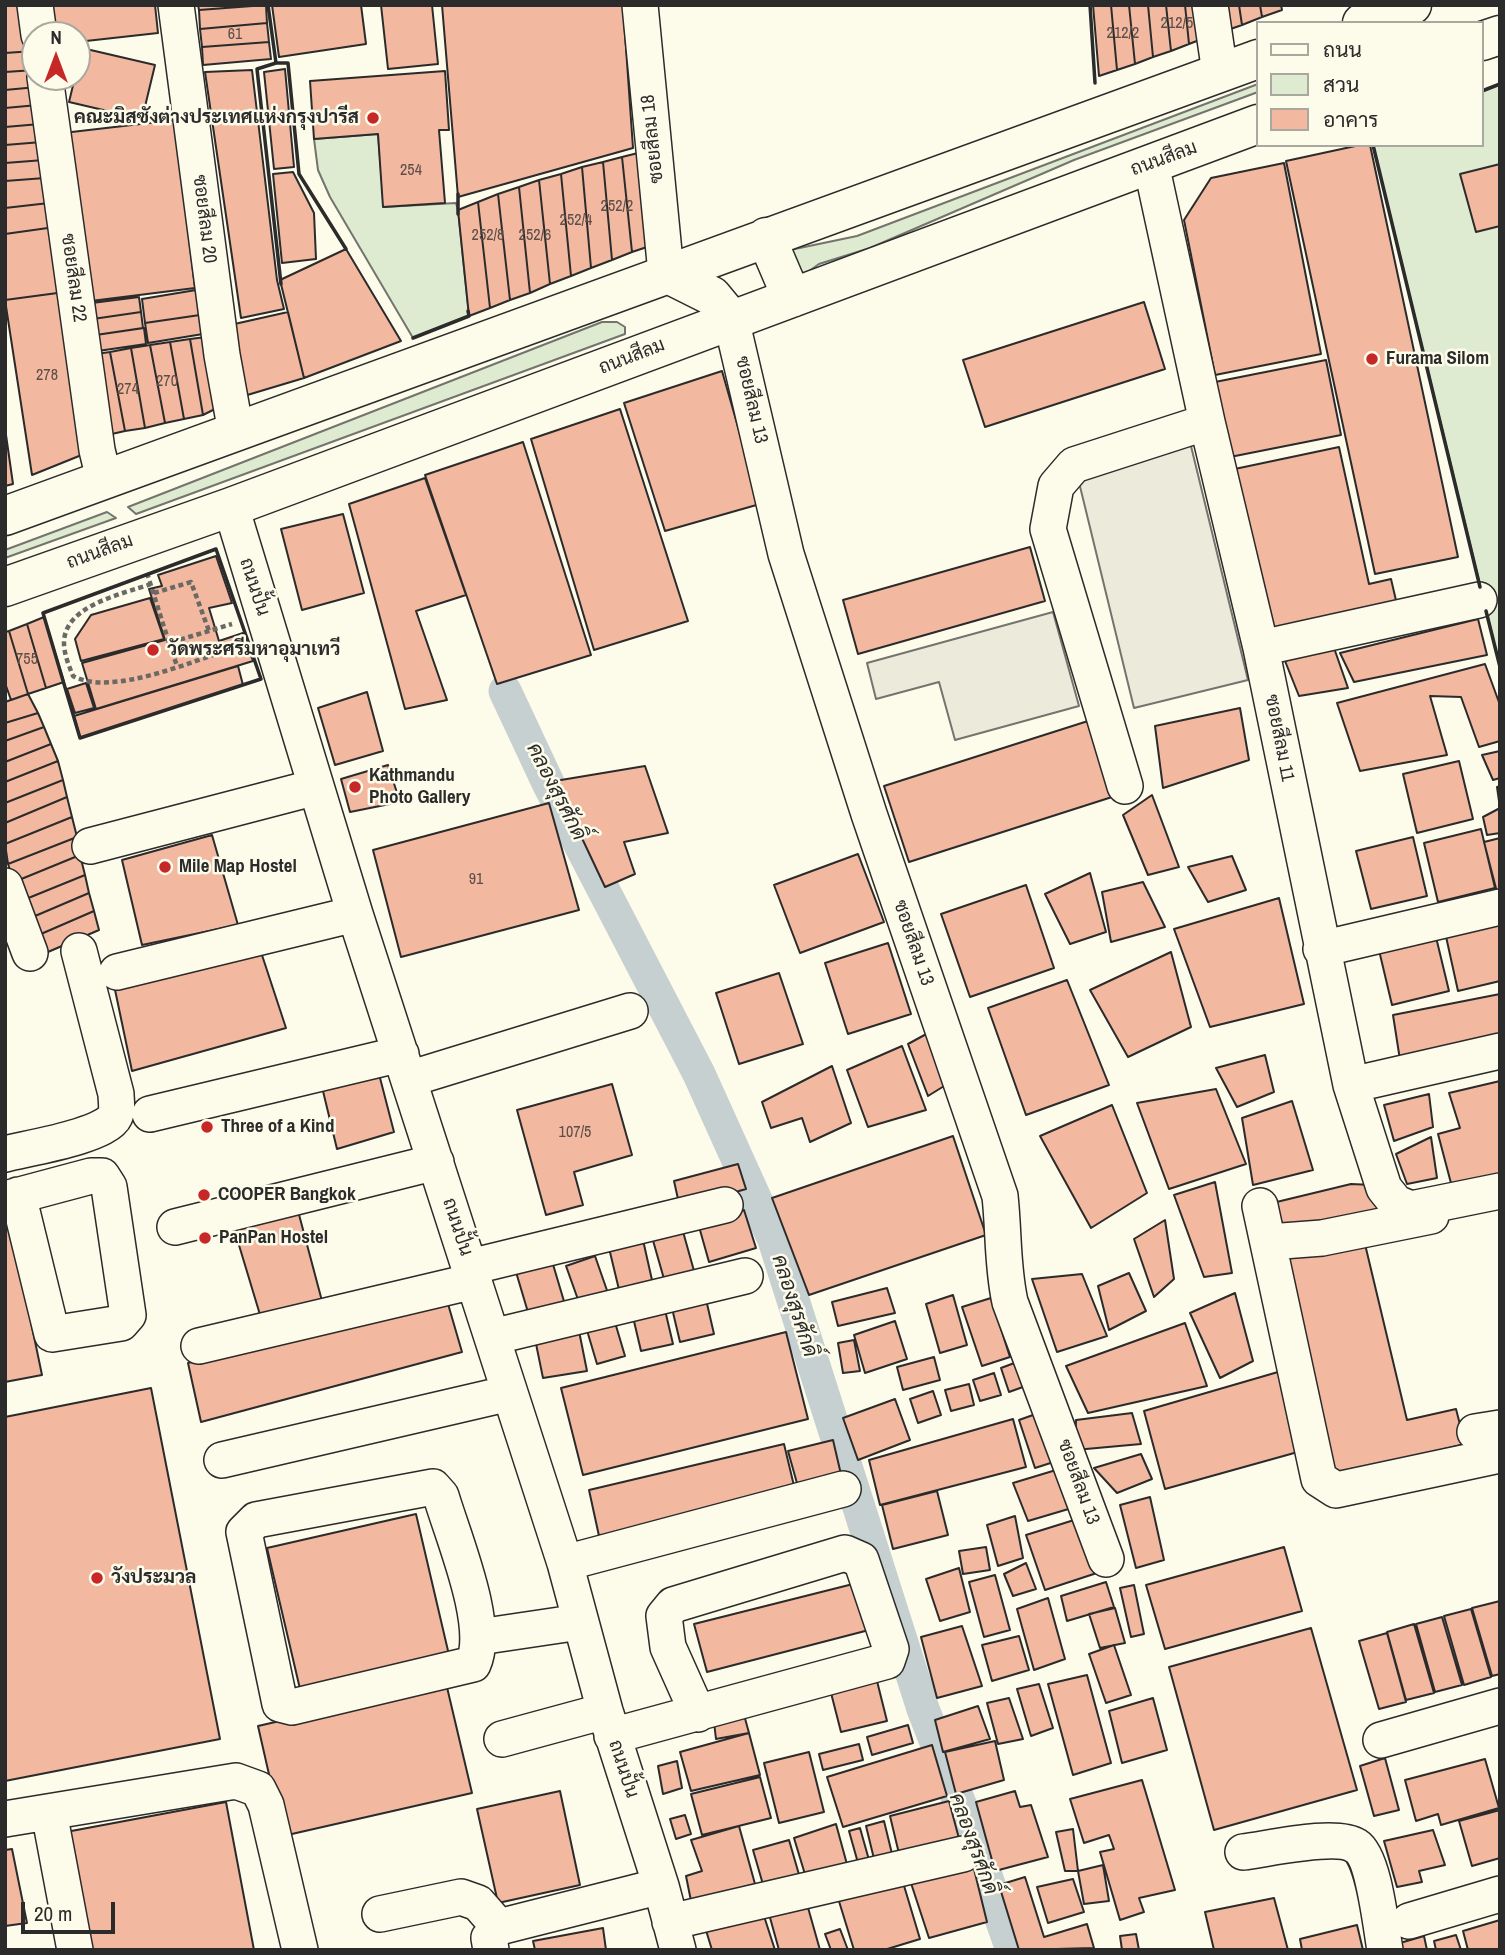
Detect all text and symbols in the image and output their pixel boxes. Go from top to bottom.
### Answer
house number: 212/5 [1161,14,1193,34]
north arrow [21,21,91,91]
legend [1256,21,1484,147]
text: N [50,24,62,50]
house number: 212/2 [1107,24,1139,44]
house number: 61 [228,25,242,45]
text: ถนน [1323,35,1362,64]
text: สวน [1323,70,1359,99]
street label: ซอยสีลม 18 [637,94,669,184]
text: อาคาร [1323,105,1379,134]
place label: คณะมิสซังต่างประเทศแห่งกรุงปารีส [74,107,359,129]
marker: คณะมิสซังต่างประเทศแห่งกรุงปารีส [365,110,381,126]
street label: ถนนสีลม [1128,136,1200,182]
house number: 254 [400,161,422,181]
street label: ซอยสีลม 20 [187,173,221,265]
house number: 252/2 [601,197,633,217]
house number: 252/4 [560,211,592,231]
house number: 252/8 [472,226,504,246]
house number: 252/6 [519,226,551,246]
street label: ซอยสีลม 22 [56,232,90,324]
street label: ถนนสีลม [596,334,668,380]
place label: Furama Silom [1386,348,1489,370]
marker: Furama Silom [1364,351,1380,367]
street label: ซอยสีลม 13 [730,354,772,446]
house number: 278 [36,366,58,386]
house number: 270 [156,372,178,392]
house number: 274 [117,380,139,400]
street label: ถนนสีลม [64,529,136,575]
street label: ถนนปั้น [234,555,274,619]
place label: วัดพระศรีมหาอุมาเทวี [167,639,340,661]
marker: วัดพระศรีมหาอุมาเทวี [145,642,161,658]
house number: 755 [16,650,38,670]
street label: ซอยสีลม 11 [1259,693,1299,783]
water label: คลองสุรศักดิ์ [521,739,591,845]
place label: Kathmandu Photo Gallery [369,765,470,809]
marker: Kathmandu Photo Gallery [347,779,363,795]
place label: Mile Map Hostel [179,856,297,878]
marker: Mile Map Hostel [157,859,173,875]
house number: 91 [469,870,483,890]
street label: ซอยสีลม 13 [888,897,938,989]
place label: Three of a Kind [221,1116,334,1138]
marker: Three of a Kind [199,1119,215,1135]
house number: 107/5 [559,1123,591,1143]
place label: COOPER Bangkok [218,1184,356,1206]
marker: COOPER Bangkok [196,1187,212,1203]
street label: ถนนปั้น [437,1195,477,1259]
place label: PanPan Hostel [219,1227,328,1249]
marker: PanPan Hostel [197,1230,213,1246]
water label: คลองสุรศักดิ์ [766,1252,822,1360]
street label: ซอยสีลม 13 [1052,1436,1104,1528]
place label: วังประมวล [111,1567,196,1589]
marker: วังประมวล [89,1570,105,1586]
street label: ถนนปั้น [603,1737,643,1801]
water label: คลองสุรศักดิ์ [943,1790,1003,1898]
scale bar [24,1888,119,1932]
text: 20 m [34,1899,72,1928]

